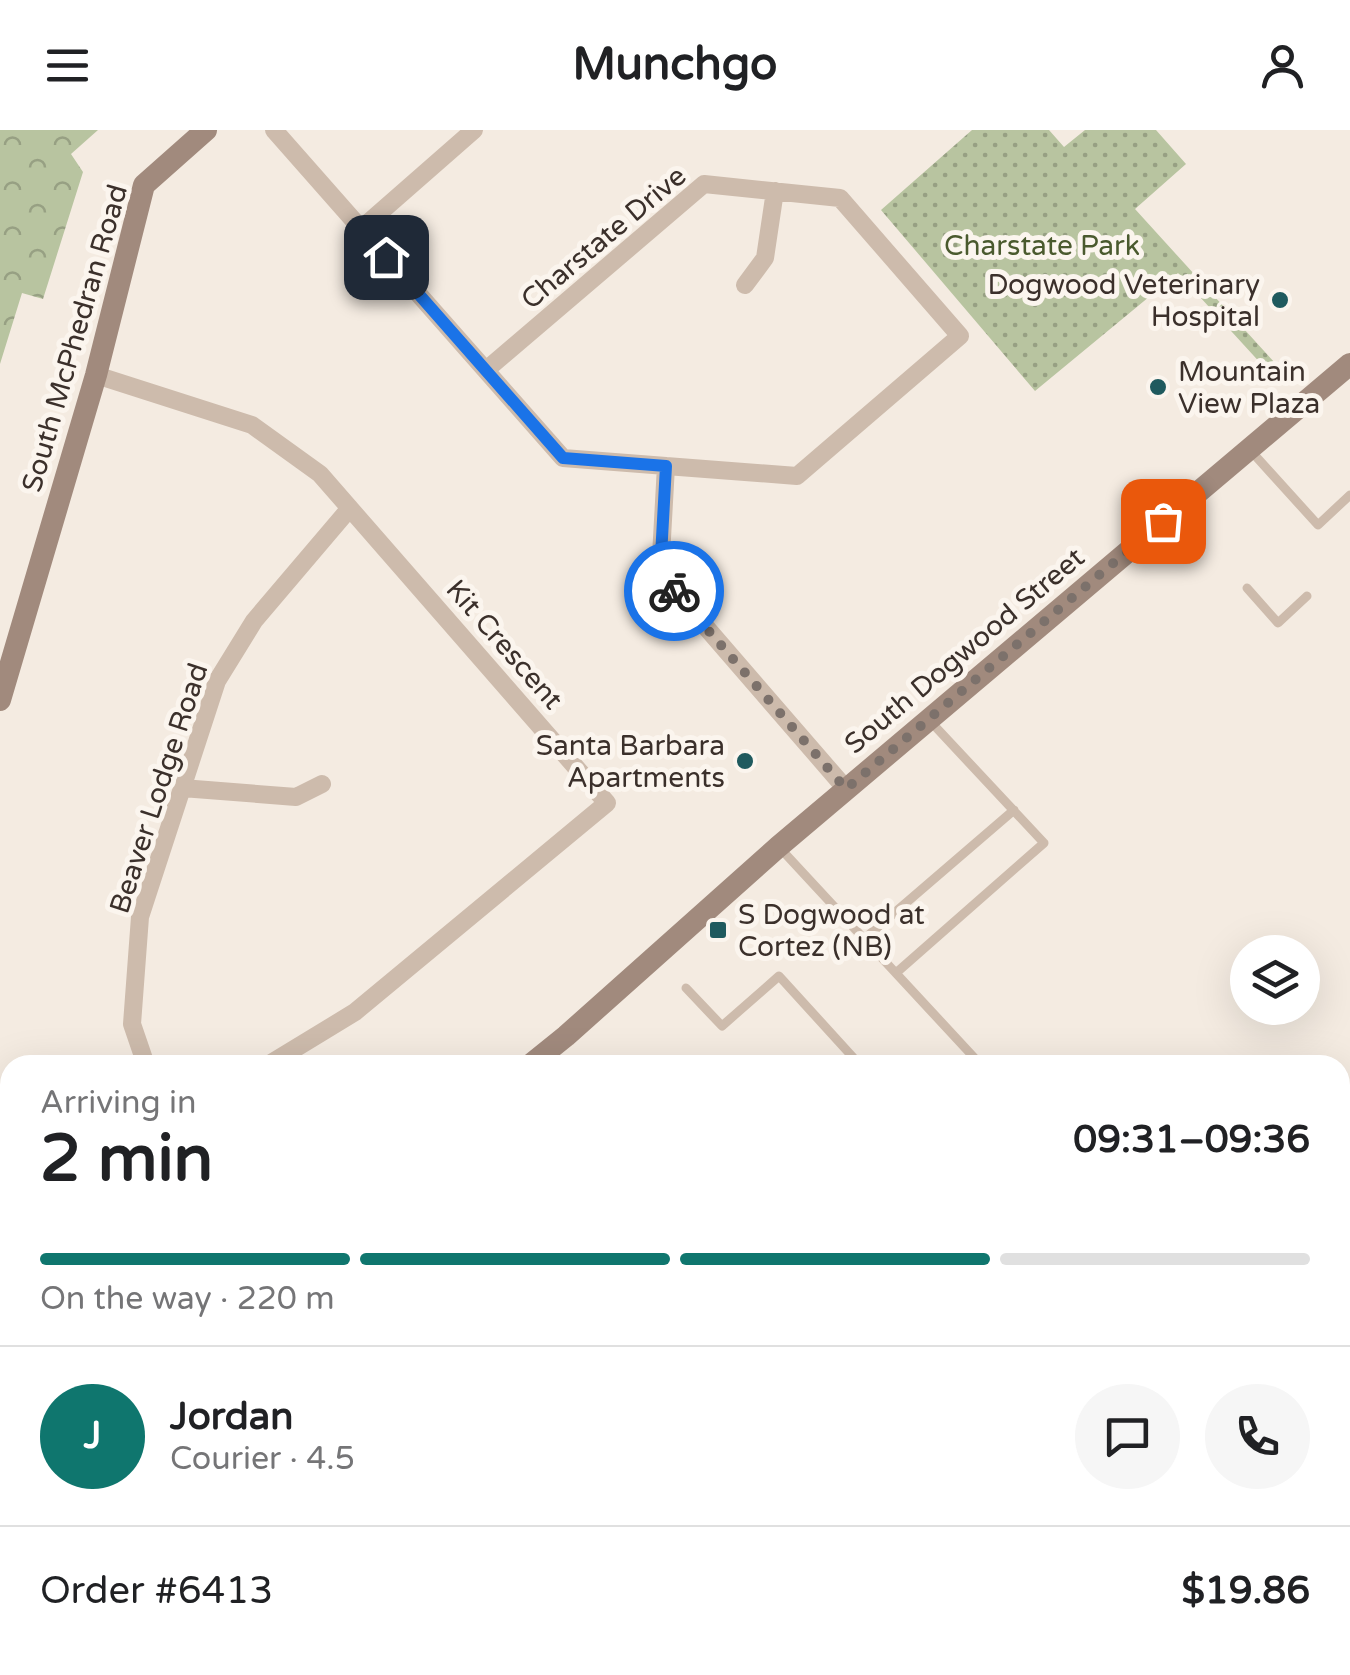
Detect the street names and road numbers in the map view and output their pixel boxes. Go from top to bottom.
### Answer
street label: Charstate Drive [514,159,693,317]
street label: South McPhedran Road [15,181,135,496]
street label: South Dogwood Street [838,540,1092,761]
street label: Kit Crescent [439,573,570,717]
street label: Beaver Lodge Road [102,659,215,918]

